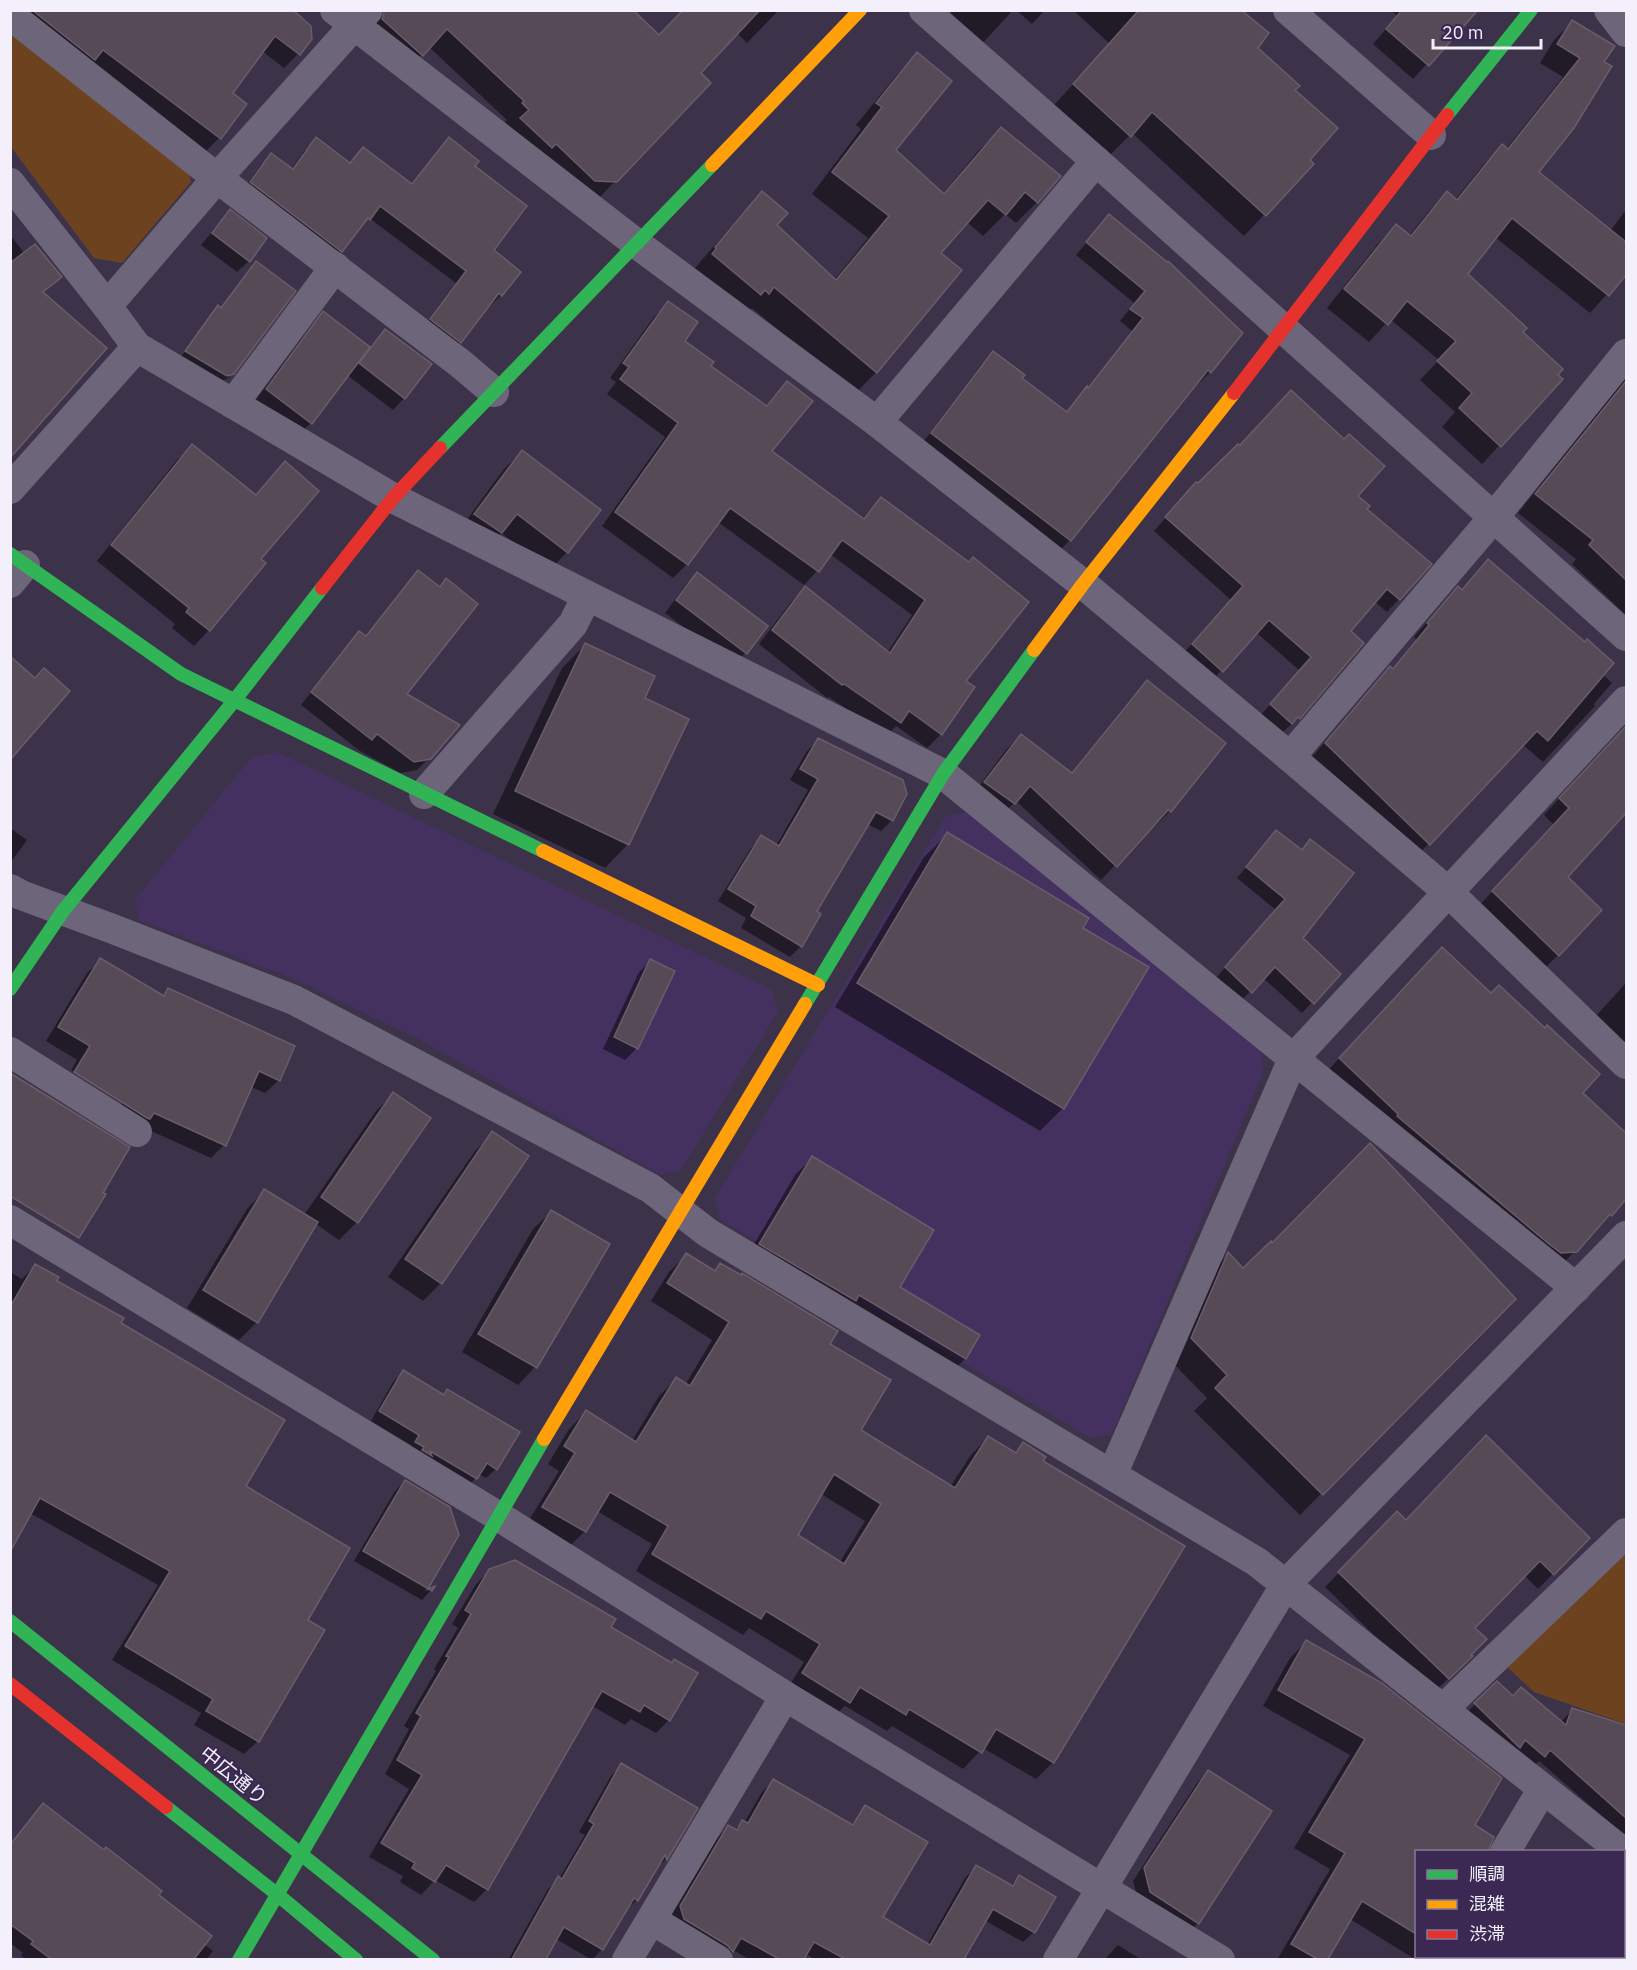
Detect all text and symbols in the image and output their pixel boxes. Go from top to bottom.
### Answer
scale bar [1433,12,1541,50]
text: 20 m [1442,21,1484,44]
street label: 中広通り [194,1739,274,1811]
legend [1415,1850,1625,1958]
text: 順調 [1469,1862,1505,1885]
text: 混雑 [1469,1892,1505,1915]
text: 渋滞 [1469,1922,1505,1945]

